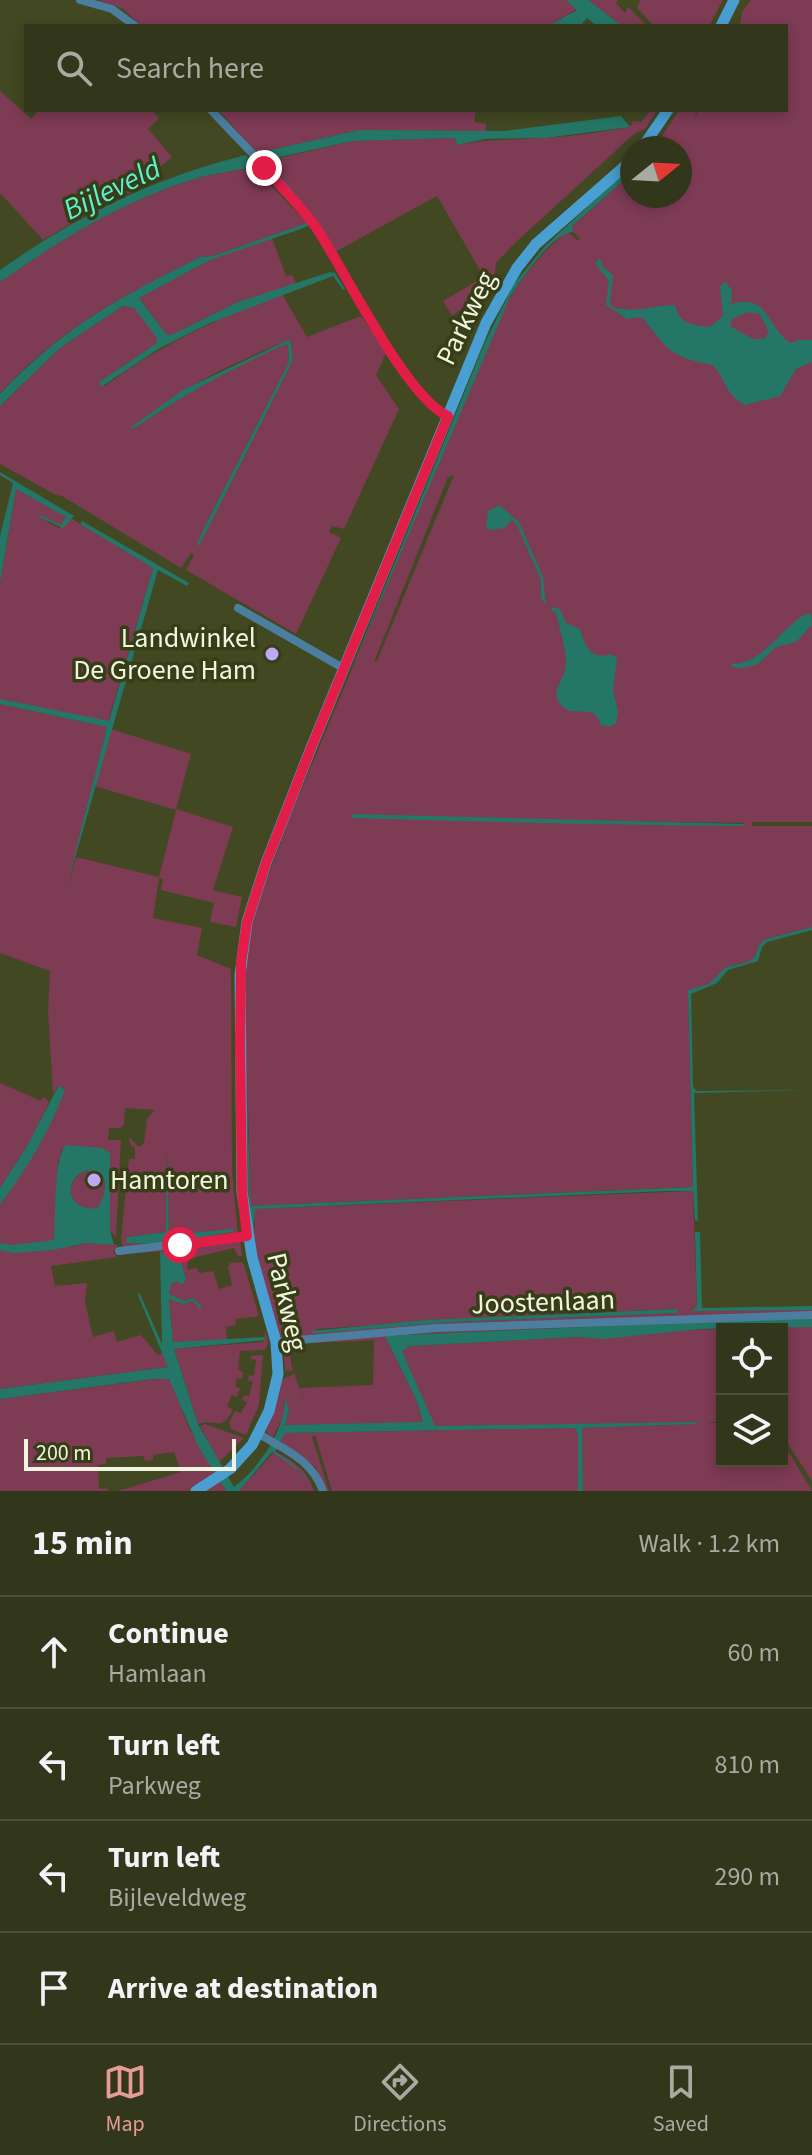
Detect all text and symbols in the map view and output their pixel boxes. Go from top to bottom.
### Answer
search box [24,24,788,112]
icon: search [52,46,96,90]
text: Search here [116,47,264,90]
north arrow [620,136,692,208]
water label: Bijleveld [56,146,169,231]
route end [246,150,282,186]
street label: Parkweg [426,264,506,372]
place label: Landwinkel De Groene Ham [73,618,256,690]
marker: Landwinkel De Groene Ham [263,645,281,663]
place label: Hamtoren [110,1160,228,1200]
marker: Hamtoren [85,1171,103,1189]
route start [162,1227,198,1263]
street label: Parkweg [256,1249,318,1355]
street label: Joostenlaan [470,1280,616,1324]
map controls [716,1323,788,1467]
button: locate [716,1323,788,1395]
button: layers [716,1395,788,1467]
scale bar [24,1435,236,1471]
text: 200 m [36,1437,91,1469]
text: 15 min [32,1519,133,1568]
text: Walk · 1.2 km [639,1525,780,1562]
text: Continue [108,1612,229,1655]
icon: ahead [32,1630,76,1674]
text: 60 m [727,1634,780,1671]
text: Hamlaan [108,1655,207,1692]
text: Turn left [108,1724,220,1767]
icon: left [32,1742,76,1786]
text: 810 m [714,1746,780,1783]
text: Parkweg [108,1767,201,1804]
text: Turn left [108,1836,220,1879]
icon: left [32,1854,76,1898]
text: 290 m [714,1858,780,1895]
text: Bijleveldweg [108,1879,246,1916]
icon: arrive [32,1966,76,2010]
text: Arrive at destination [108,1967,378,2010]
tab: Map [103,2060,147,2140]
tab: Directions [353,2060,446,2140]
tab: Saved [653,2060,709,2140]

